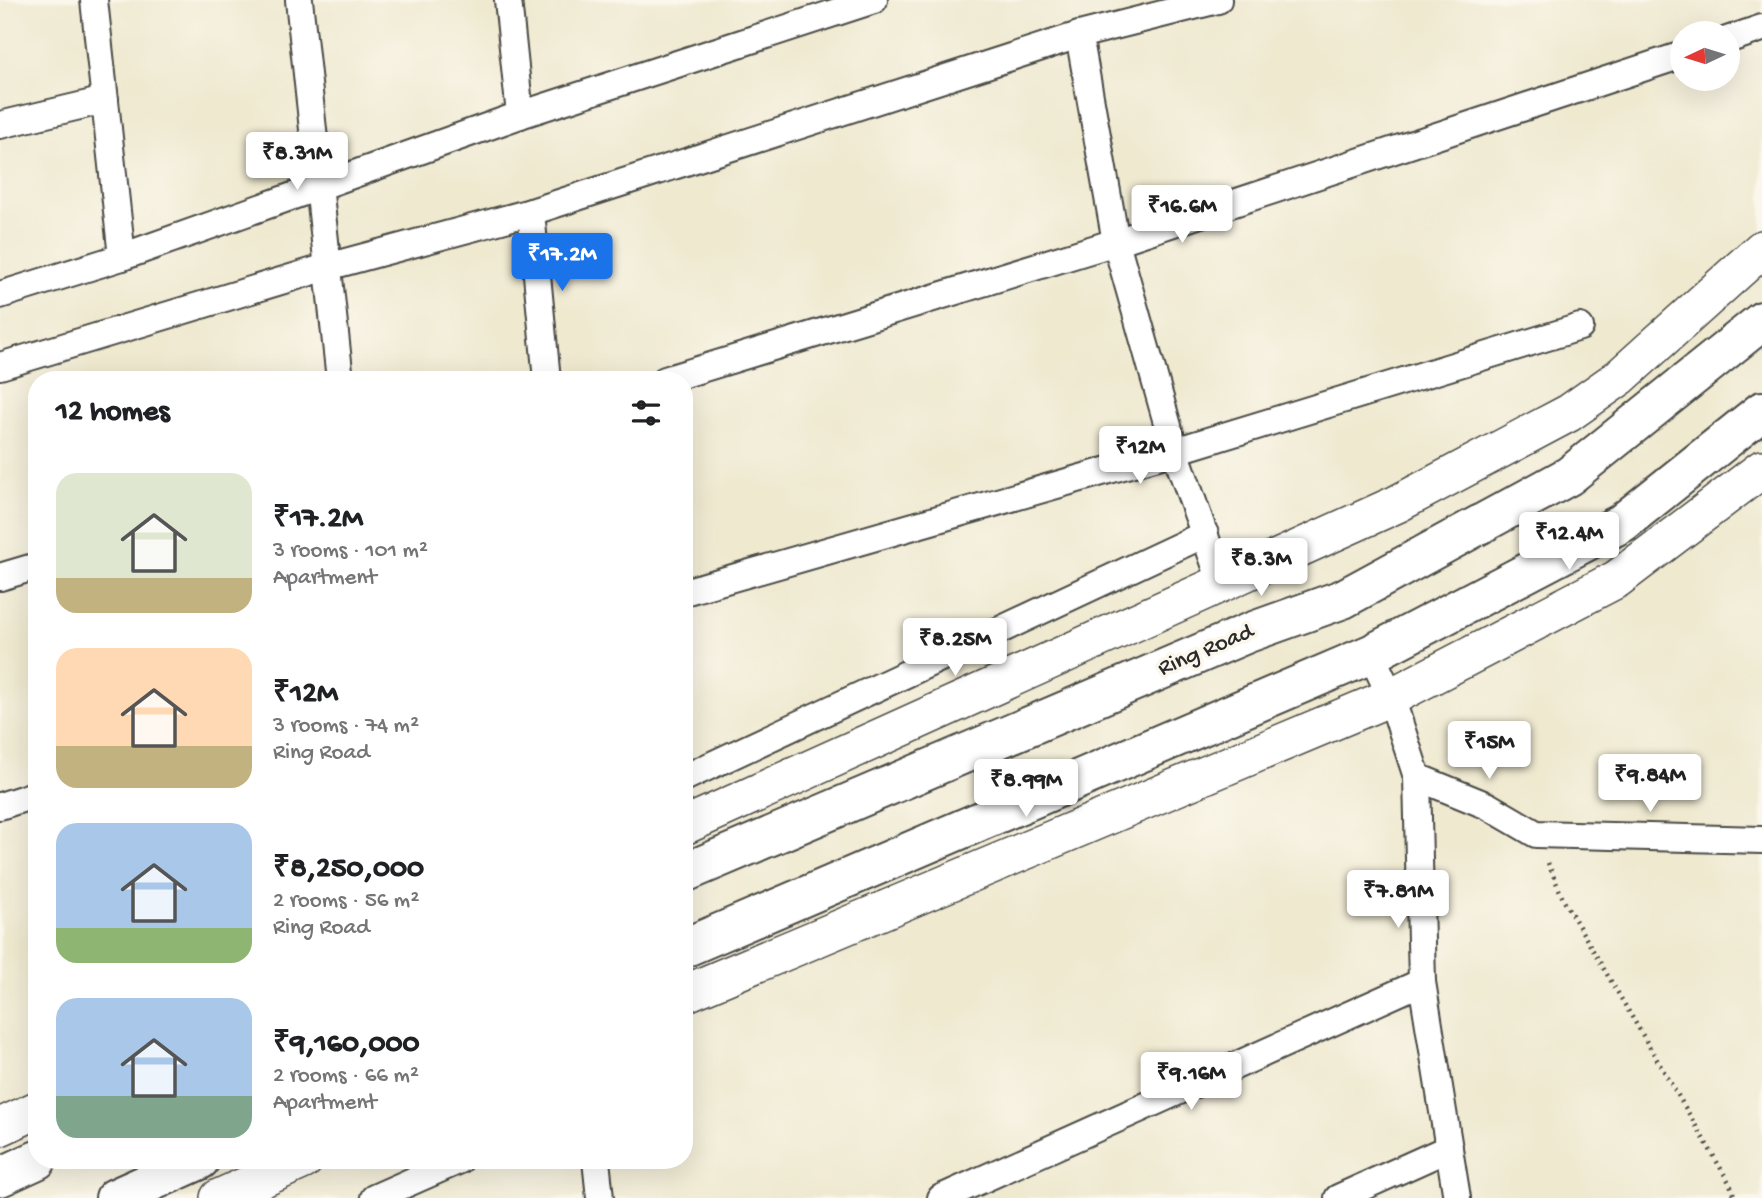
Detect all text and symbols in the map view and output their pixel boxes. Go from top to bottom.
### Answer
north arrow [1670,21,1740,91]
map controls [1670,21,1740,91]
pin: ₹8.31M [240,132,354,192]
text: ₹8.31M [262,141,332,168]
pin: ₹16.6M [1125,186,1239,245]
text: ₹16.6M [1148,194,1216,221]
pin: ₹17.2M [505,233,619,293]
text: ₹17.2M [528,242,596,269]
icon: filters [627,394,665,432]
text: 12 homes [56,396,169,431]
pin: ₹12M [1099,426,1181,486]
text: ₹12M [1115,435,1165,462]
icon: home [112,501,196,585]
text: ₹17.2M [273,503,363,538]
pin: ₹12.4M [1512,512,1626,572]
text: ₹12.4M [1535,521,1603,548]
text: 3 rooms · 101 m² [273,538,428,565]
pin: ₹8.3M [1212,538,1310,598]
text: ₹8.3M [1231,547,1291,574]
text: Apartment [273,565,377,592]
street label: Ring Road [1154,617,1260,684]
pin: ₹8.25M [898,618,1012,678]
text: ₹8.25M [919,627,991,654]
icon: home [112,676,196,760]
text: ₹12M [273,678,338,713]
text: 3 rooms · 74 m² [273,713,419,740]
pin: ₹15M [1448,722,1530,781]
text: ₹15M [1464,730,1514,757]
text: Ring Road [273,740,370,767]
pin: ₹9.84M [1593,754,1707,814]
pin: ₹8.99M [969,760,1083,819]
text: ₹9.84M [1614,763,1686,790]
text: ₹8.99M [990,768,1062,795]
icon: home [112,851,196,935]
text: ₹8,250,000 [273,853,424,888]
pin: ₹7.81M [1341,870,1455,930]
text: ₹7.81M [1363,879,1433,906]
text: 2 rooms · 56 m² [273,888,419,915]
text: Ring Road [273,915,370,942]
icon: home [112,1026,196,1110]
text: ₹9,160,000 [273,1028,420,1063]
pin: ₹9.16M [1134,1052,1248,1112]
text: ₹9.16M [1157,1061,1225,1088]
text: 2 rooms · 66 m² [273,1063,419,1090]
text: Apartment [273,1090,377,1117]

